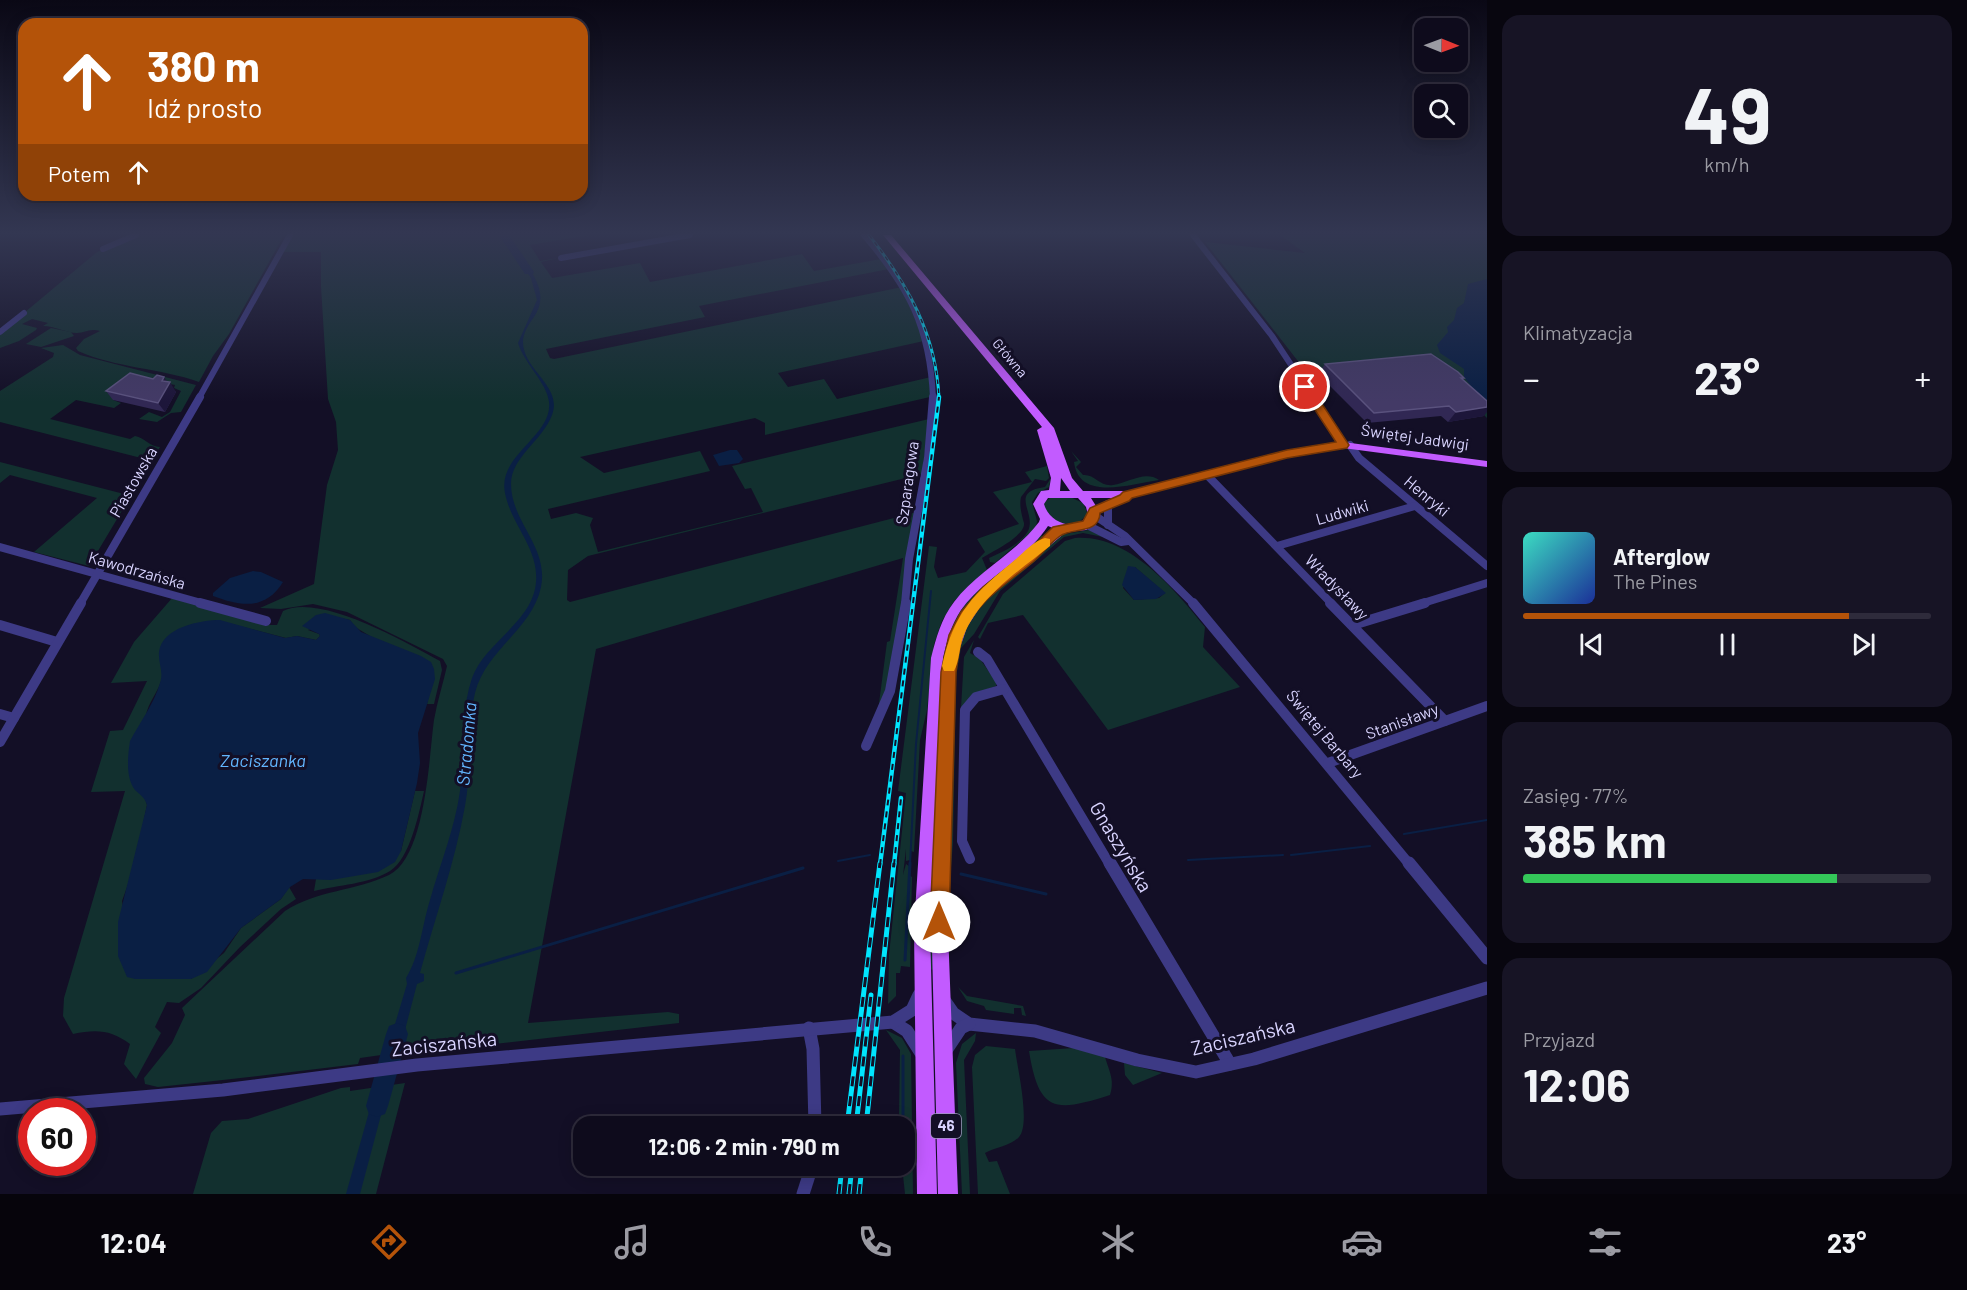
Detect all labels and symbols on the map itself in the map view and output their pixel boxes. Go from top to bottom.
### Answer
north arrow [1414,18,1468,72]
street label: Główna [989,335,1031,381]
pin [1279,361,1330,412]
street label: Świętej Jadwigi [1360,420,1470,453]
street label: Szparagowa [891,440,922,526]
street label: Piastowska [105,443,160,520]
street label: Henryki [1401,471,1454,520]
street label: Ludwiki [1313,495,1370,528]
street label: Kawodrzańska [86,547,188,592]
street label: Władysławy [1302,550,1374,624]
street label: Świętej Barbary [1283,686,1368,782]
street label: Stanisławy [1363,698,1441,742]
water label: Stradomka [451,701,481,787]
water label: Zaciszanka [220,749,306,771]
street label: Gnaszyńska [1085,797,1158,896]
position arrow [907,890,971,954]
street label: Zaciszańska [1188,1012,1297,1060]
street label: Zaciszańska [390,1026,498,1060]
speed limit sign: 60 [18,1098,96,1176]
road number: 46 [931,1114,961,1138]

